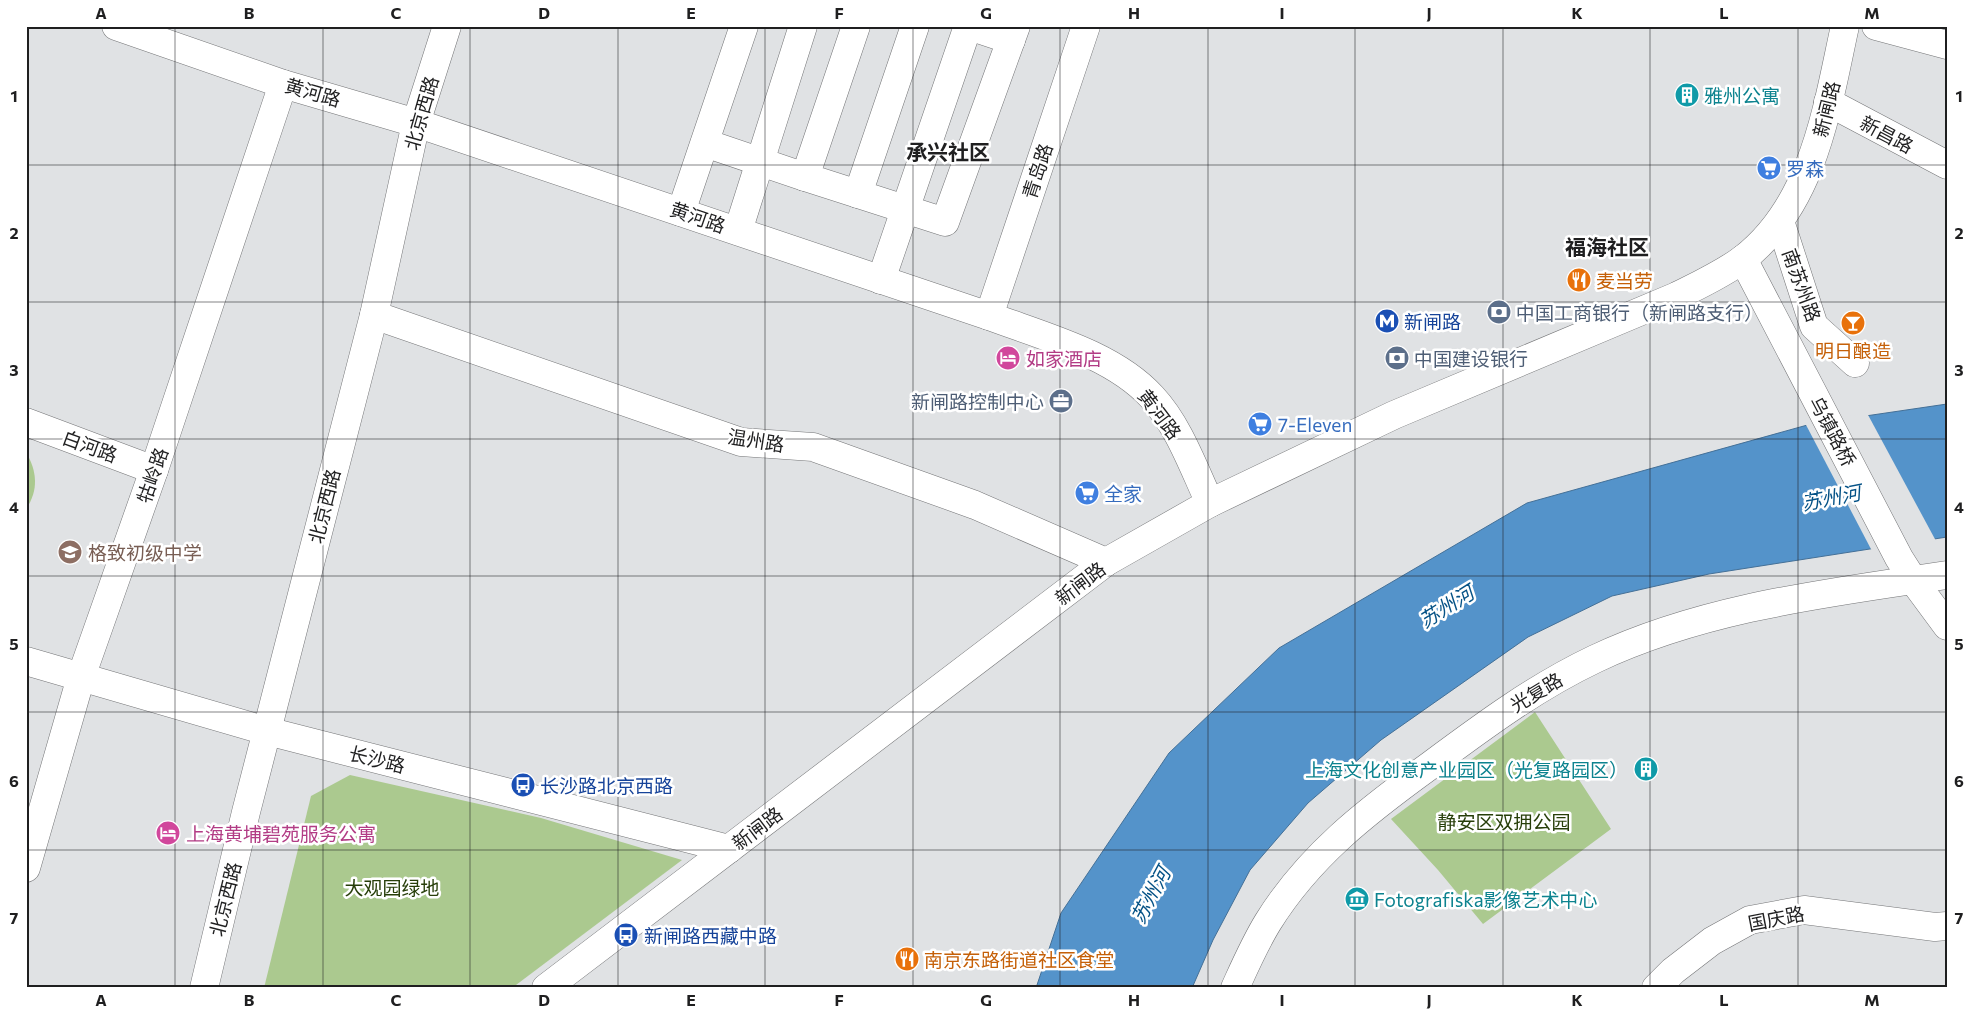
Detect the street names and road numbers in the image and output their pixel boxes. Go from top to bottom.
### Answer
street label: 黄河路 [282,73,344,111]
street label: 北京西路 [399,73,443,153]
street label: 新闸路 [1808,79,1844,139]
street label: 新昌路 [1856,110,1918,158]
street label: 青岛路 [1017,140,1057,202]
street label: 黄河路 [667,197,729,237]
street label: 南苏州路 [1778,245,1826,325]
street label: 黄河路 [1134,384,1186,444]
street label: 乌镇路桥 [1805,392,1861,470]
street label: 温州路 [726,424,786,456]
street label: 白河路 [59,425,121,467]
street label: 牯岭路 [132,444,172,506]
street label: 北京西路 [304,466,344,546]
street label: 新闸路 [1050,557,1110,609]
street label: 光复路 [1506,667,1566,717]
street label: 长沙路 [347,741,407,777]
street label: 新闸路 [727,802,787,854]
street label: 北京西路 [205,859,245,939]
street label: 国庆路 [1746,901,1806,935]

